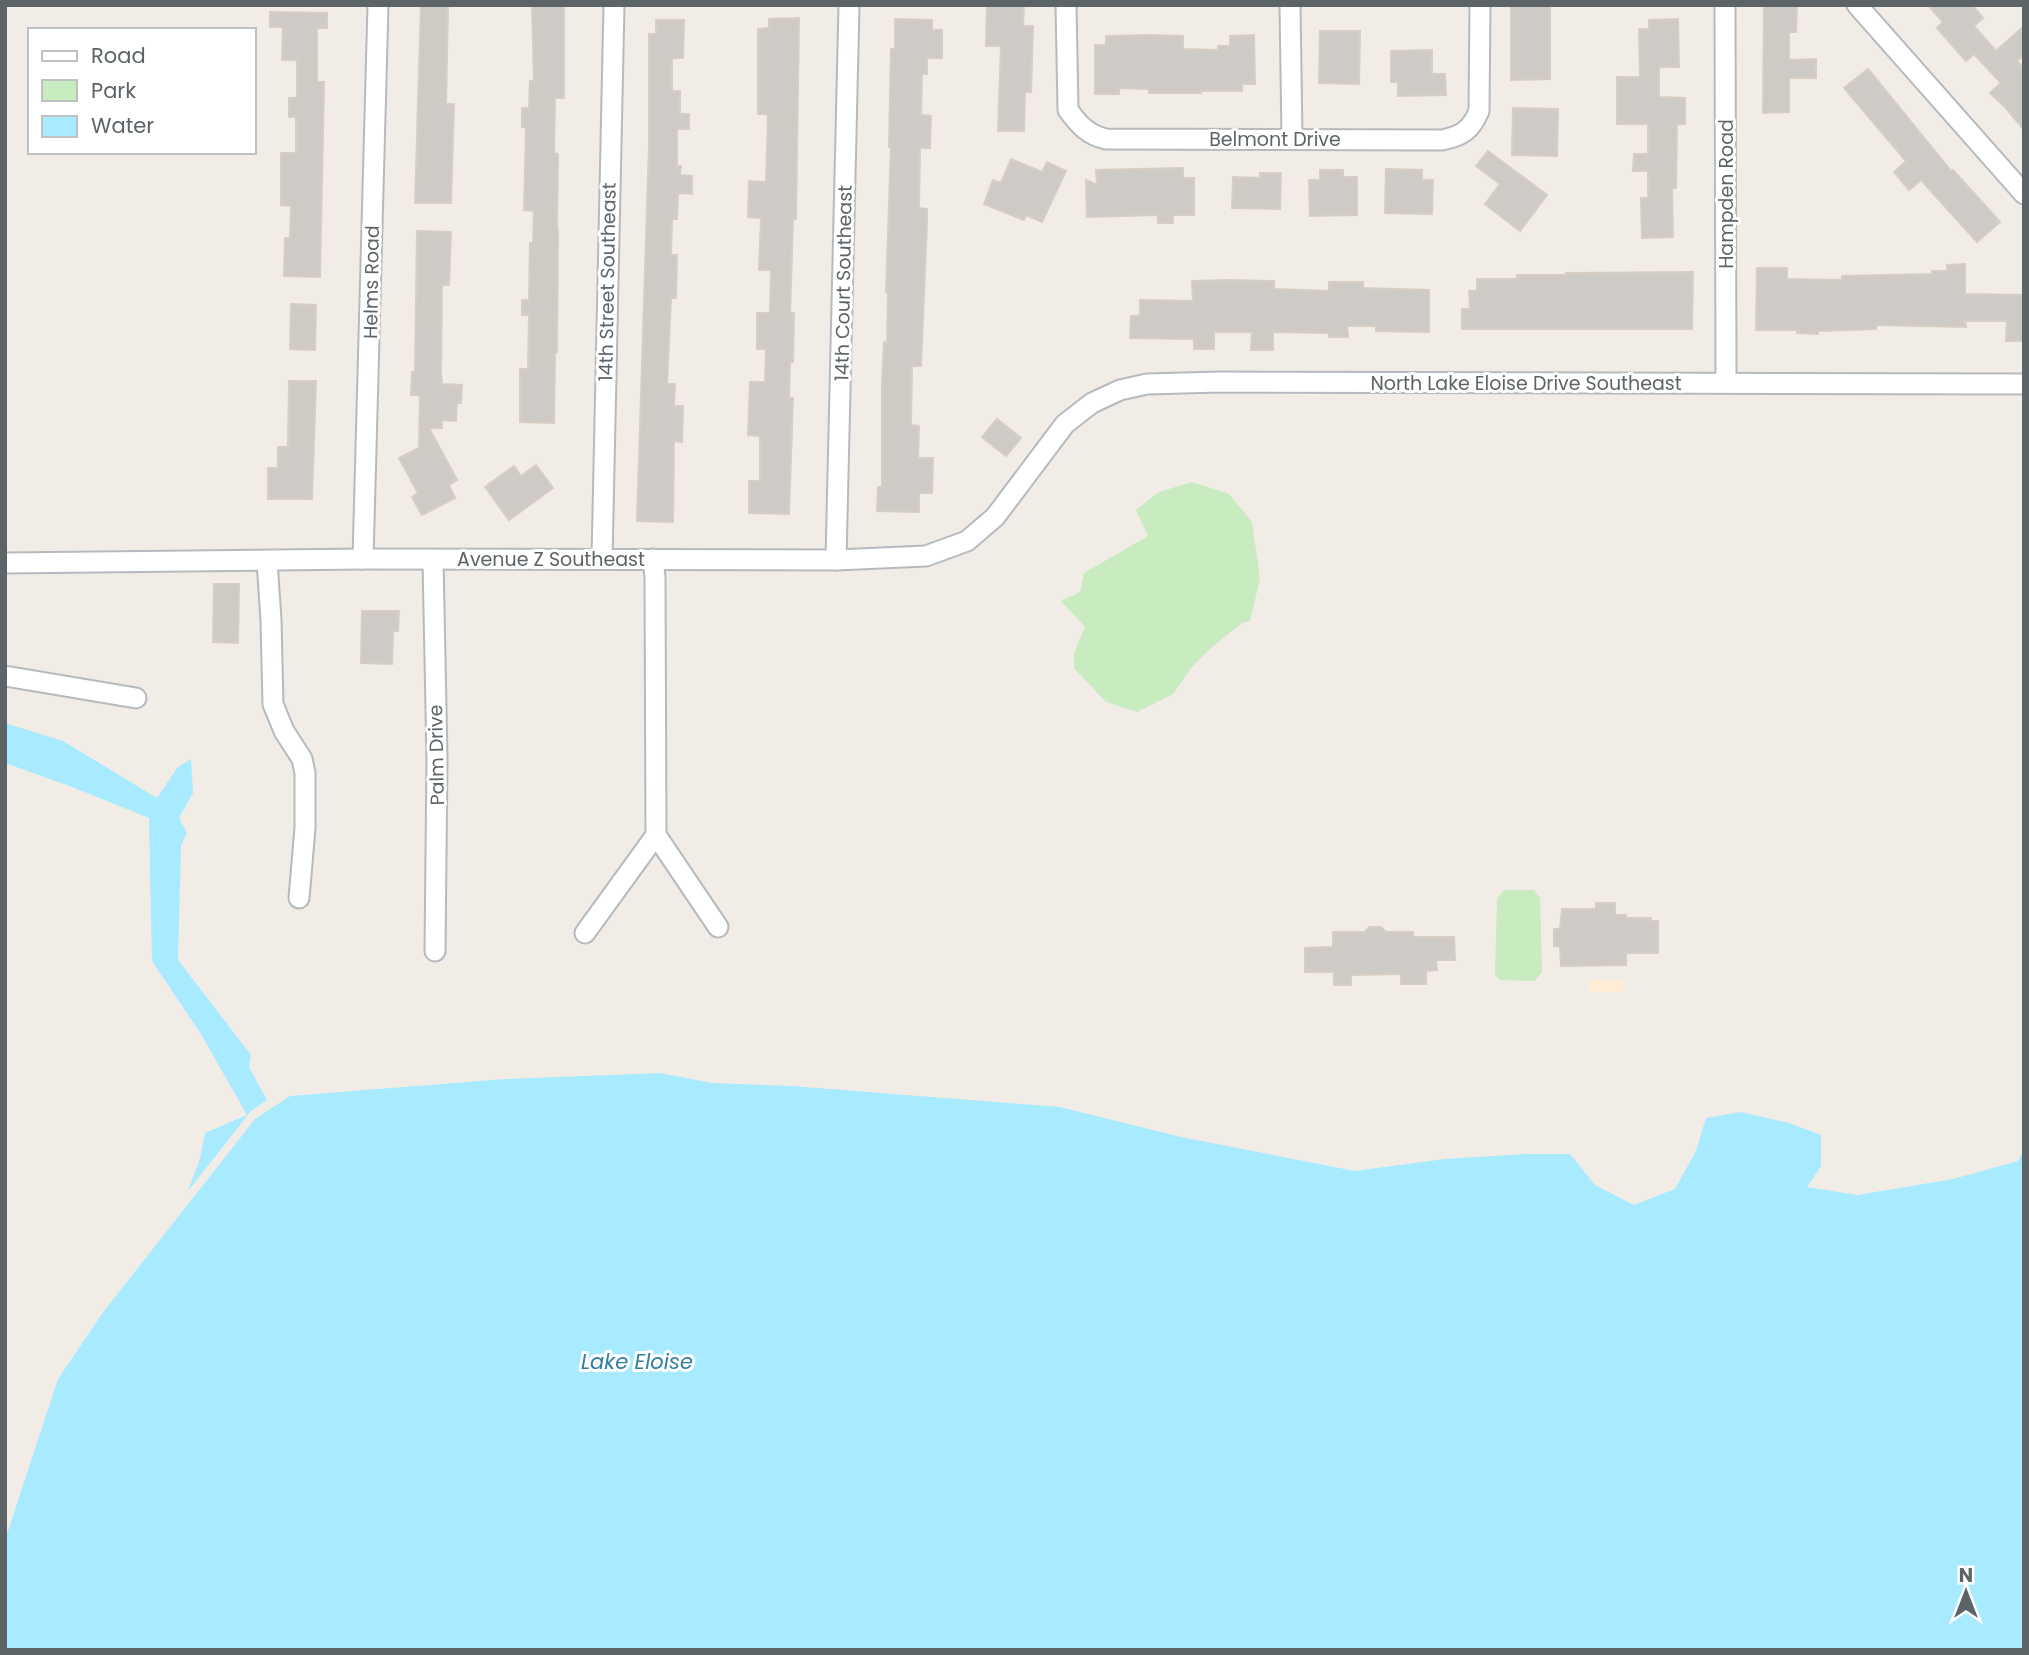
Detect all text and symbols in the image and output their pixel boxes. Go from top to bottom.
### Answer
legend [28,28,256,154]
text: Road [91,41,146,70]
text: Park [91,76,136,105]
text: Water [91,111,154,140]
street label: Hampden Road [1713,119,1740,269]
street label: Belmont Drive [1209,126,1341,153]
street label: 14th Street Southeast [592,182,623,382]
street label: 14th Court Southeast [828,185,859,381]
street label: Helms Road [357,225,386,339]
street label: North Lake Eloise Drive Southeast [1370,370,1682,397]
street label: Avenue Z Southeast [457,546,645,573]
street label: Palm Drive [422,704,451,806]
water label: Lake Eloise [581,1347,693,1376]
north arrow [1931,1557,2001,1627]
text: N [1959,1562,1973,1589]

